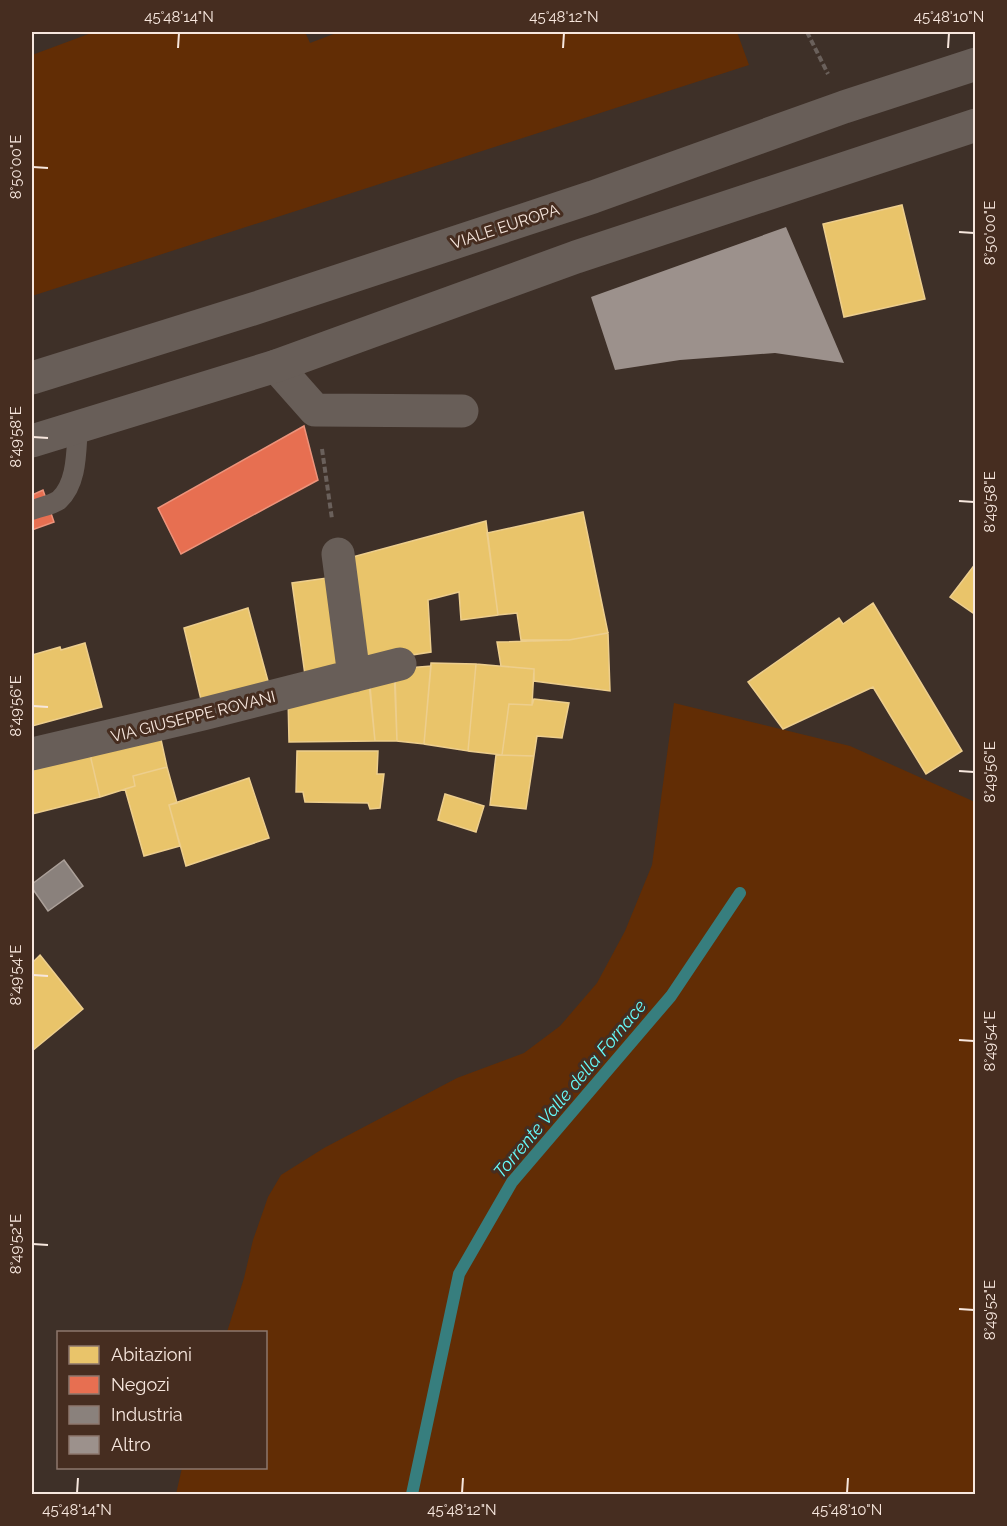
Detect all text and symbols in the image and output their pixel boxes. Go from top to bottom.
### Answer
text: 45°48'14"N [144,8,214,26]
text: 45°48'12"N [529,8,599,26]
text: 45°48'10"N [914,8,984,26]
text: 8°50'00"E [7,135,25,199]
street label: VIALE EUROPA [448,200,562,253]
text: 8°50'00"E [981,201,999,265]
text: 8°49'58"E [7,406,25,468]
text: 8°49'58"E [981,471,999,533]
text: 8°49'56"E [7,675,25,737]
street label: VIA GIUSEPPE ROVANI [109,687,277,746]
text: 8°49'56"E [981,741,999,803]
text: 8°49'54"E [7,945,25,1005]
water label: Torrente Valle della Fornace [489,995,650,1182]
text: 8°49'54"E [981,1011,999,1071]
text: 8°49'52"E [7,1214,25,1274]
text: 8°49'52"E [981,1280,999,1340]
legend [57,1331,267,1469]
text: Abitazioni [111,1344,192,1365]
text: Negozi [111,1374,170,1395]
text: Industria [111,1404,183,1425]
text: Altro [111,1434,151,1455]
text: 45°48'14"N [42,1501,112,1519]
text: 45°48'12"N [427,1501,497,1519]
text: 45°48'10"N [812,1501,882,1519]

